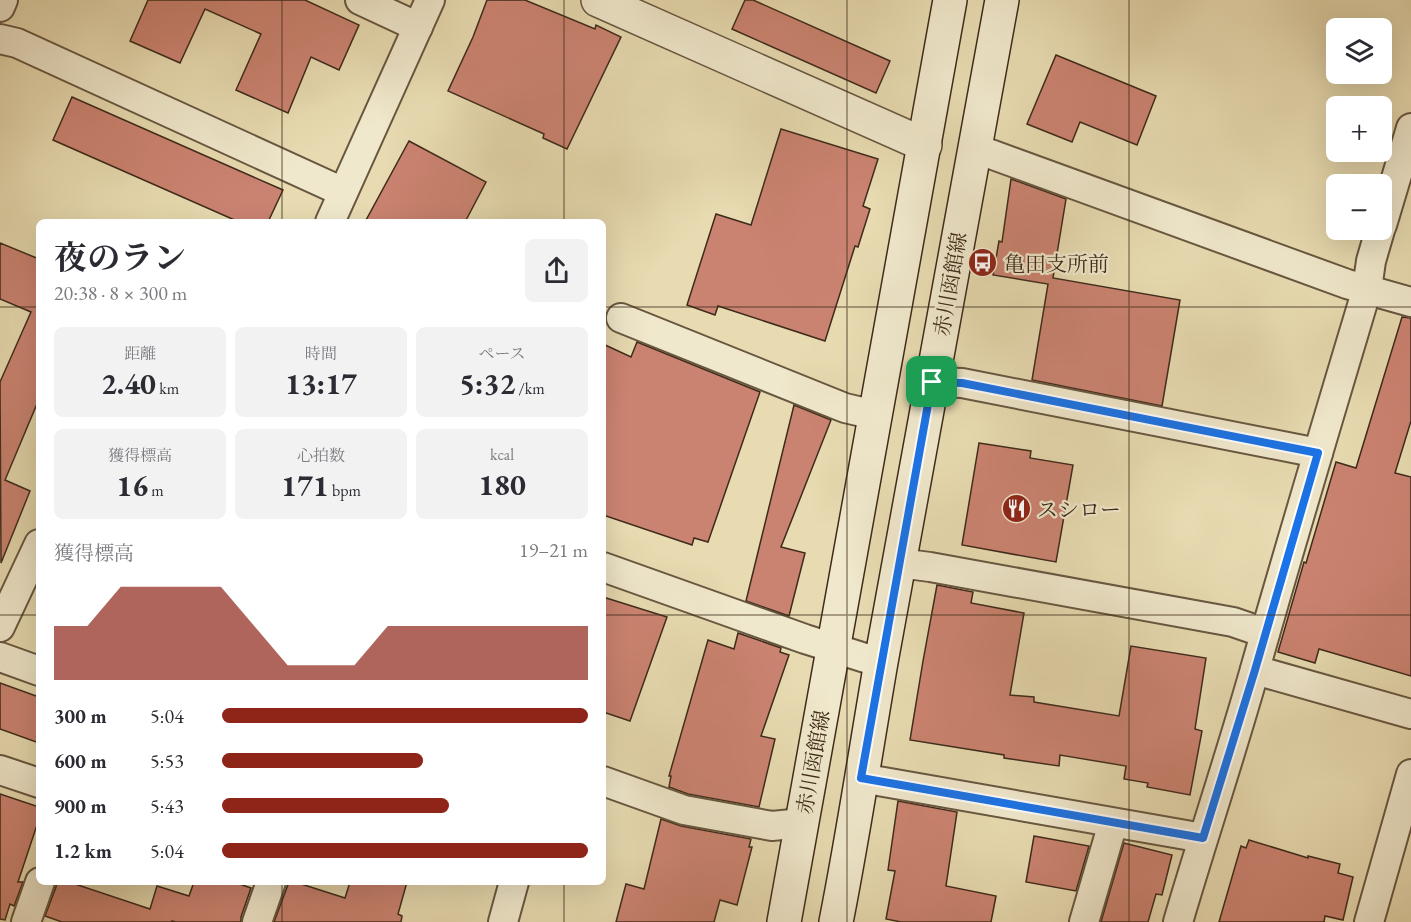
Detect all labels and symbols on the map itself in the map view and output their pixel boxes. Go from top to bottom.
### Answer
street label: 赤川函館線 [928,230,972,338]
bus stop icon: 亀田支所前 [967,247,999,279]
place label: 亀田支所前 [1004,250,1109,277]
pin [906,356,957,407]
restaurant icon: スシロー [1000,493,1032,525]
place label: スシロー [1037,496,1121,523]
street label: 赤川函館線 [791,708,835,816]

